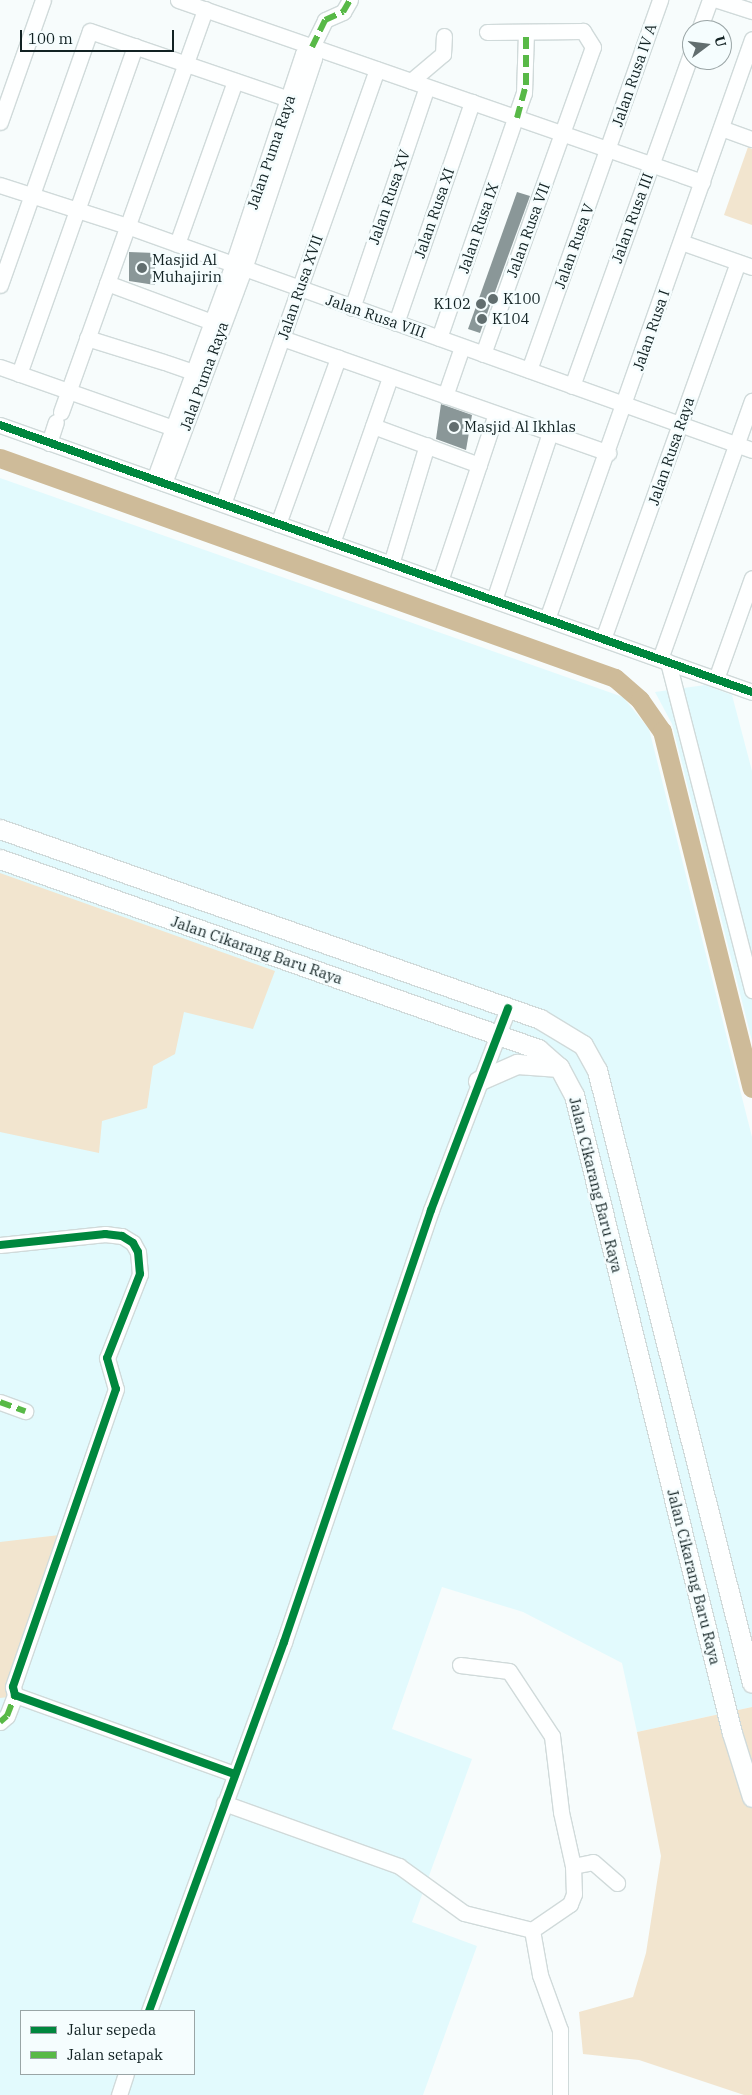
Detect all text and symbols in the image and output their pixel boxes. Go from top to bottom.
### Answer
scale bar [22,20,176,52]
north arrow [682,20,732,70]
street label: Jalan Rusa IV A [608,21,660,129]
text: 100 m [28,29,73,48]
text: U [710,34,731,49]
street label: Jalan Puma Raya [243,93,299,211]
street label: Jalan Rusa XV [364,147,414,247]
street label: Jalan Rusa XI [410,166,458,260]
street label: Jalan Rusa III [607,170,657,266]
street label: Jalan Rusa VII [503,180,553,280]
street label: Jalan Rusa IX [454,181,502,275]
street label: Jalan Rusa V [550,201,598,291]
street label: Jalan Rusa XVII [274,232,326,342]
place label: Masjid Al Muhajirin [152,250,222,285]
marker: Masjid Al Muhajirin [136,262,148,274]
street label: Jalan Rusa I [629,287,673,373]
street label: Jalan Rusa VIII [324,290,428,342]
place label: K100 [503,290,541,308]
marker: K100 [487,293,499,305]
place label: K102 [433,295,471,313]
marker: K102 [475,298,487,310]
place label: K104 [492,310,530,328]
marker: K104 [476,313,488,325]
street label: Jalal Puma Raya [176,319,232,433]
street label: Jalan Rusa Raya [644,395,698,507]
place label: Masjid Al Ikhlas [464,418,576,436]
marker: Masjid Al Ikhlas [448,421,460,433]
street label: Jalan Cikarang Baru Raya [169,912,345,988]
street label: Jalan Cikarang Baru Raya [565,1095,627,1275]
street label: Jalan Cikarang Baru Raya [663,1487,725,1667]
legend [20,2010,195,2075]
text: Jalur sepeda [67,2020,156,2039]
text: Jalan setapak [67,2045,163,2064]

